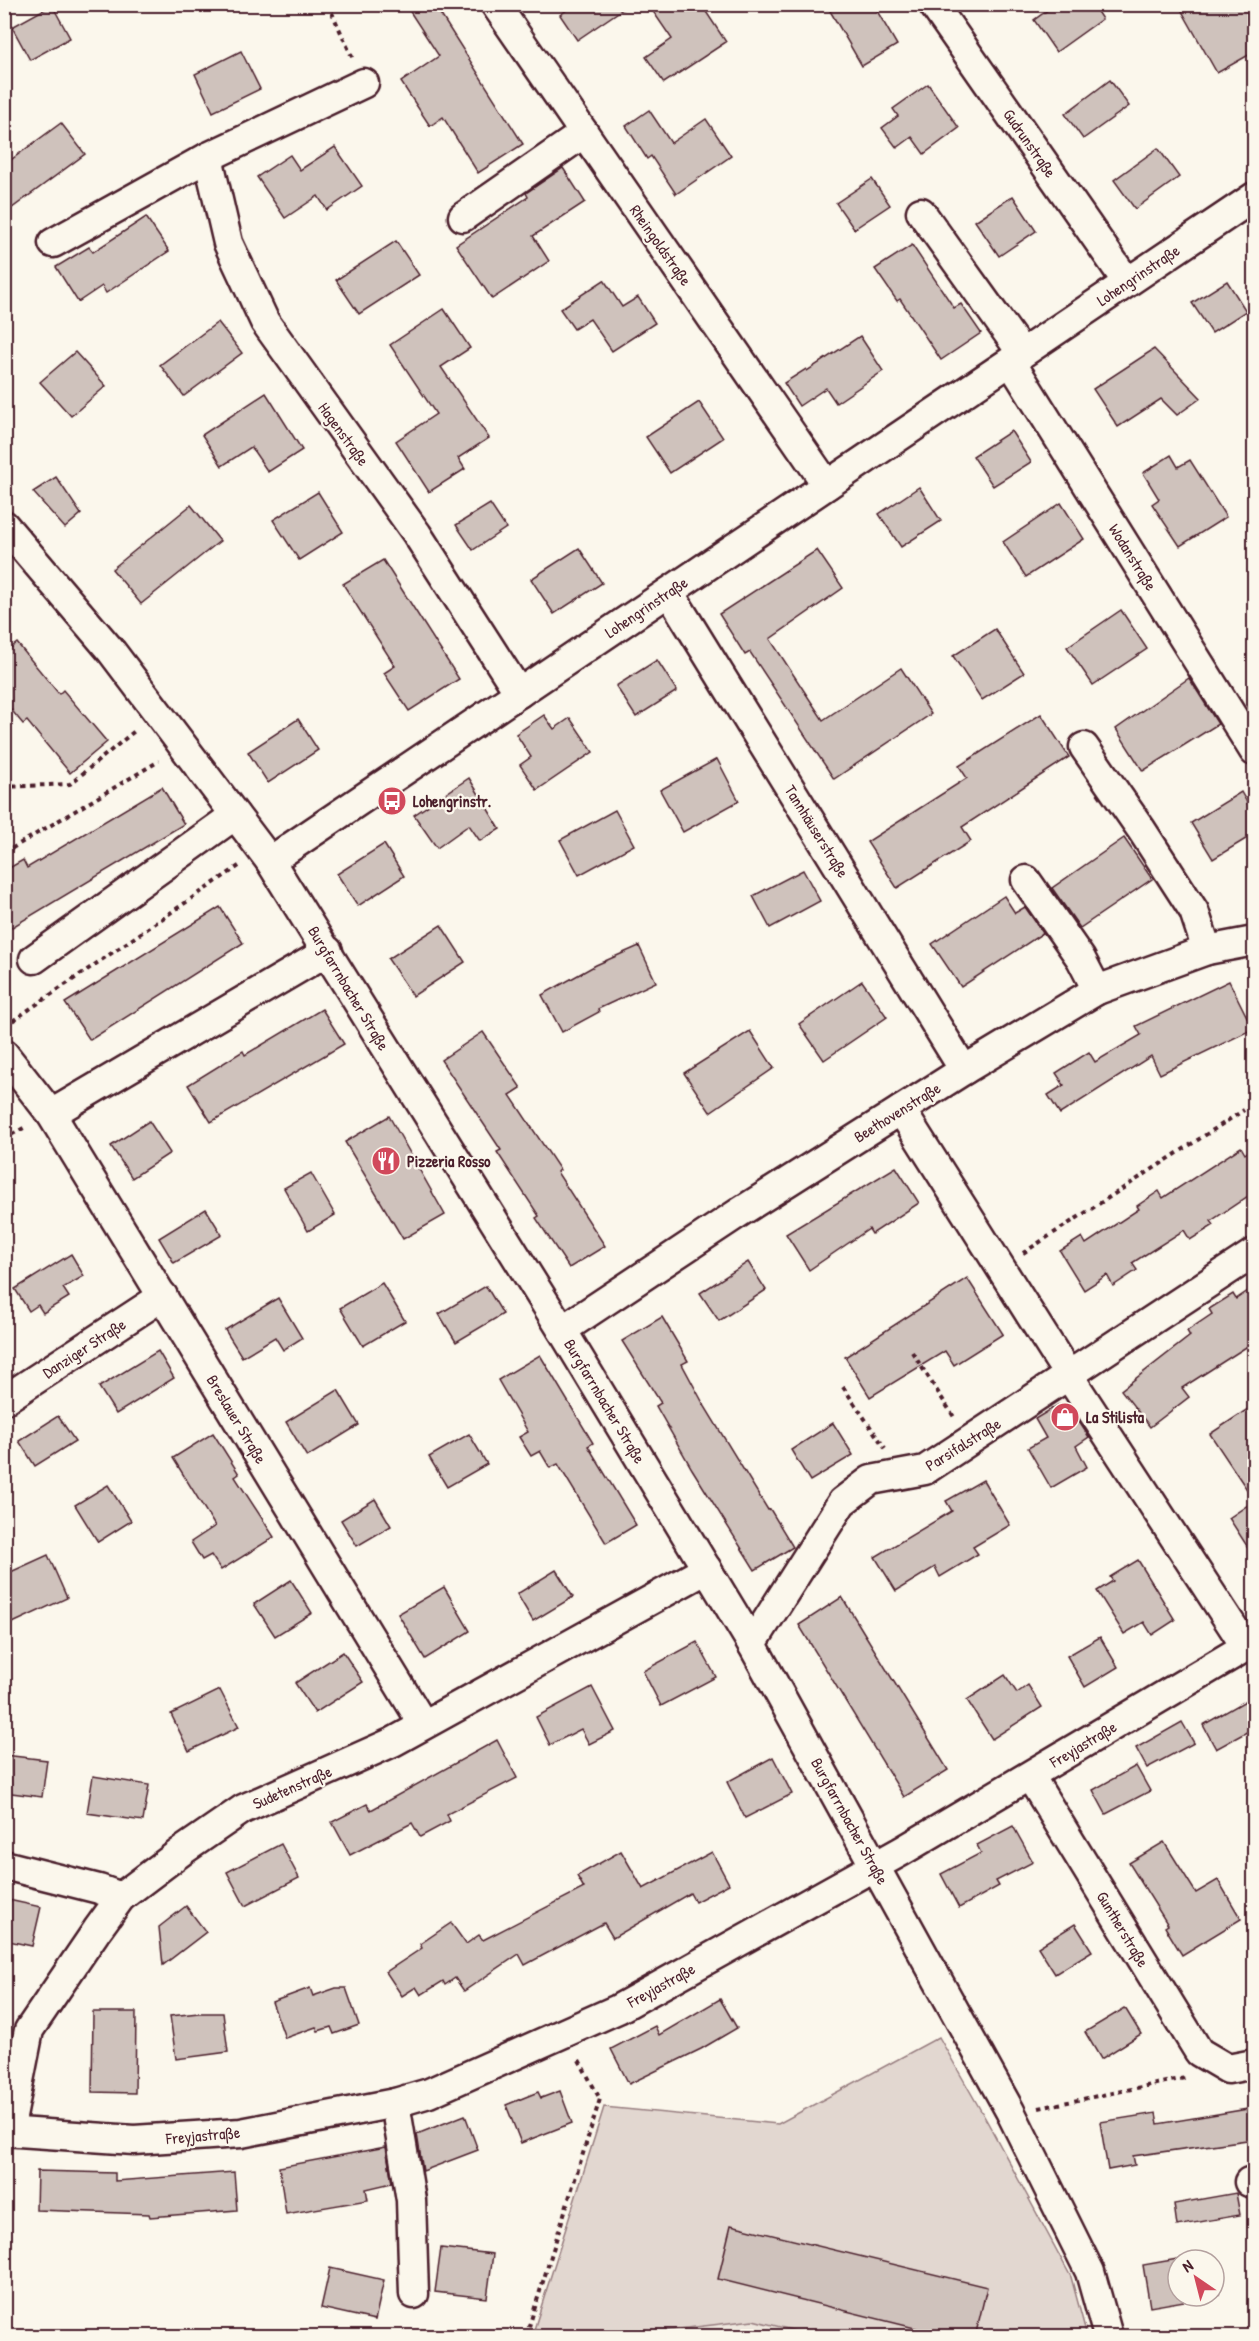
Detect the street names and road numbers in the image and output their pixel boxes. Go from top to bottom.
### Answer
street label: Gudrunstraße [998,104,1062,182]
street label: Rheingoldstraße [625,200,697,290]
street label: Lohengrinstraße [1092,239,1184,311]
street label: Hagenstraße [314,398,375,471]
street label: Wodanstraße [1104,519,1163,595]
street label: Lohengrinstraße [600,571,692,643]
street label: Tannhäuserstraße [780,781,855,882]
street label: Burgfarrnbacher Straße [303,922,395,1055]
street label: Beethovenstraße [849,1076,945,1147]
street label: Danziger Straße [38,1313,130,1383]
street label: Burgfarrnbacher Straße [559,1335,651,1468]
street label: Breslauer Straße [202,1370,273,1468]
street label: Parsifalstraße [921,1412,1005,1476]
street label: Freyjastraße [1045,1715,1121,1773]
street label: Burgfarrnbacher Straße [806,1754,894,1889]
street label: Sudetenstraße [249,1760,336,1814]
street label: Guntherstraße [1092,1887,1155,1972]
street label: Freyjastraße [622,1957,699,2013]
street label: Freyjastraße [164,2121,242,2149]

